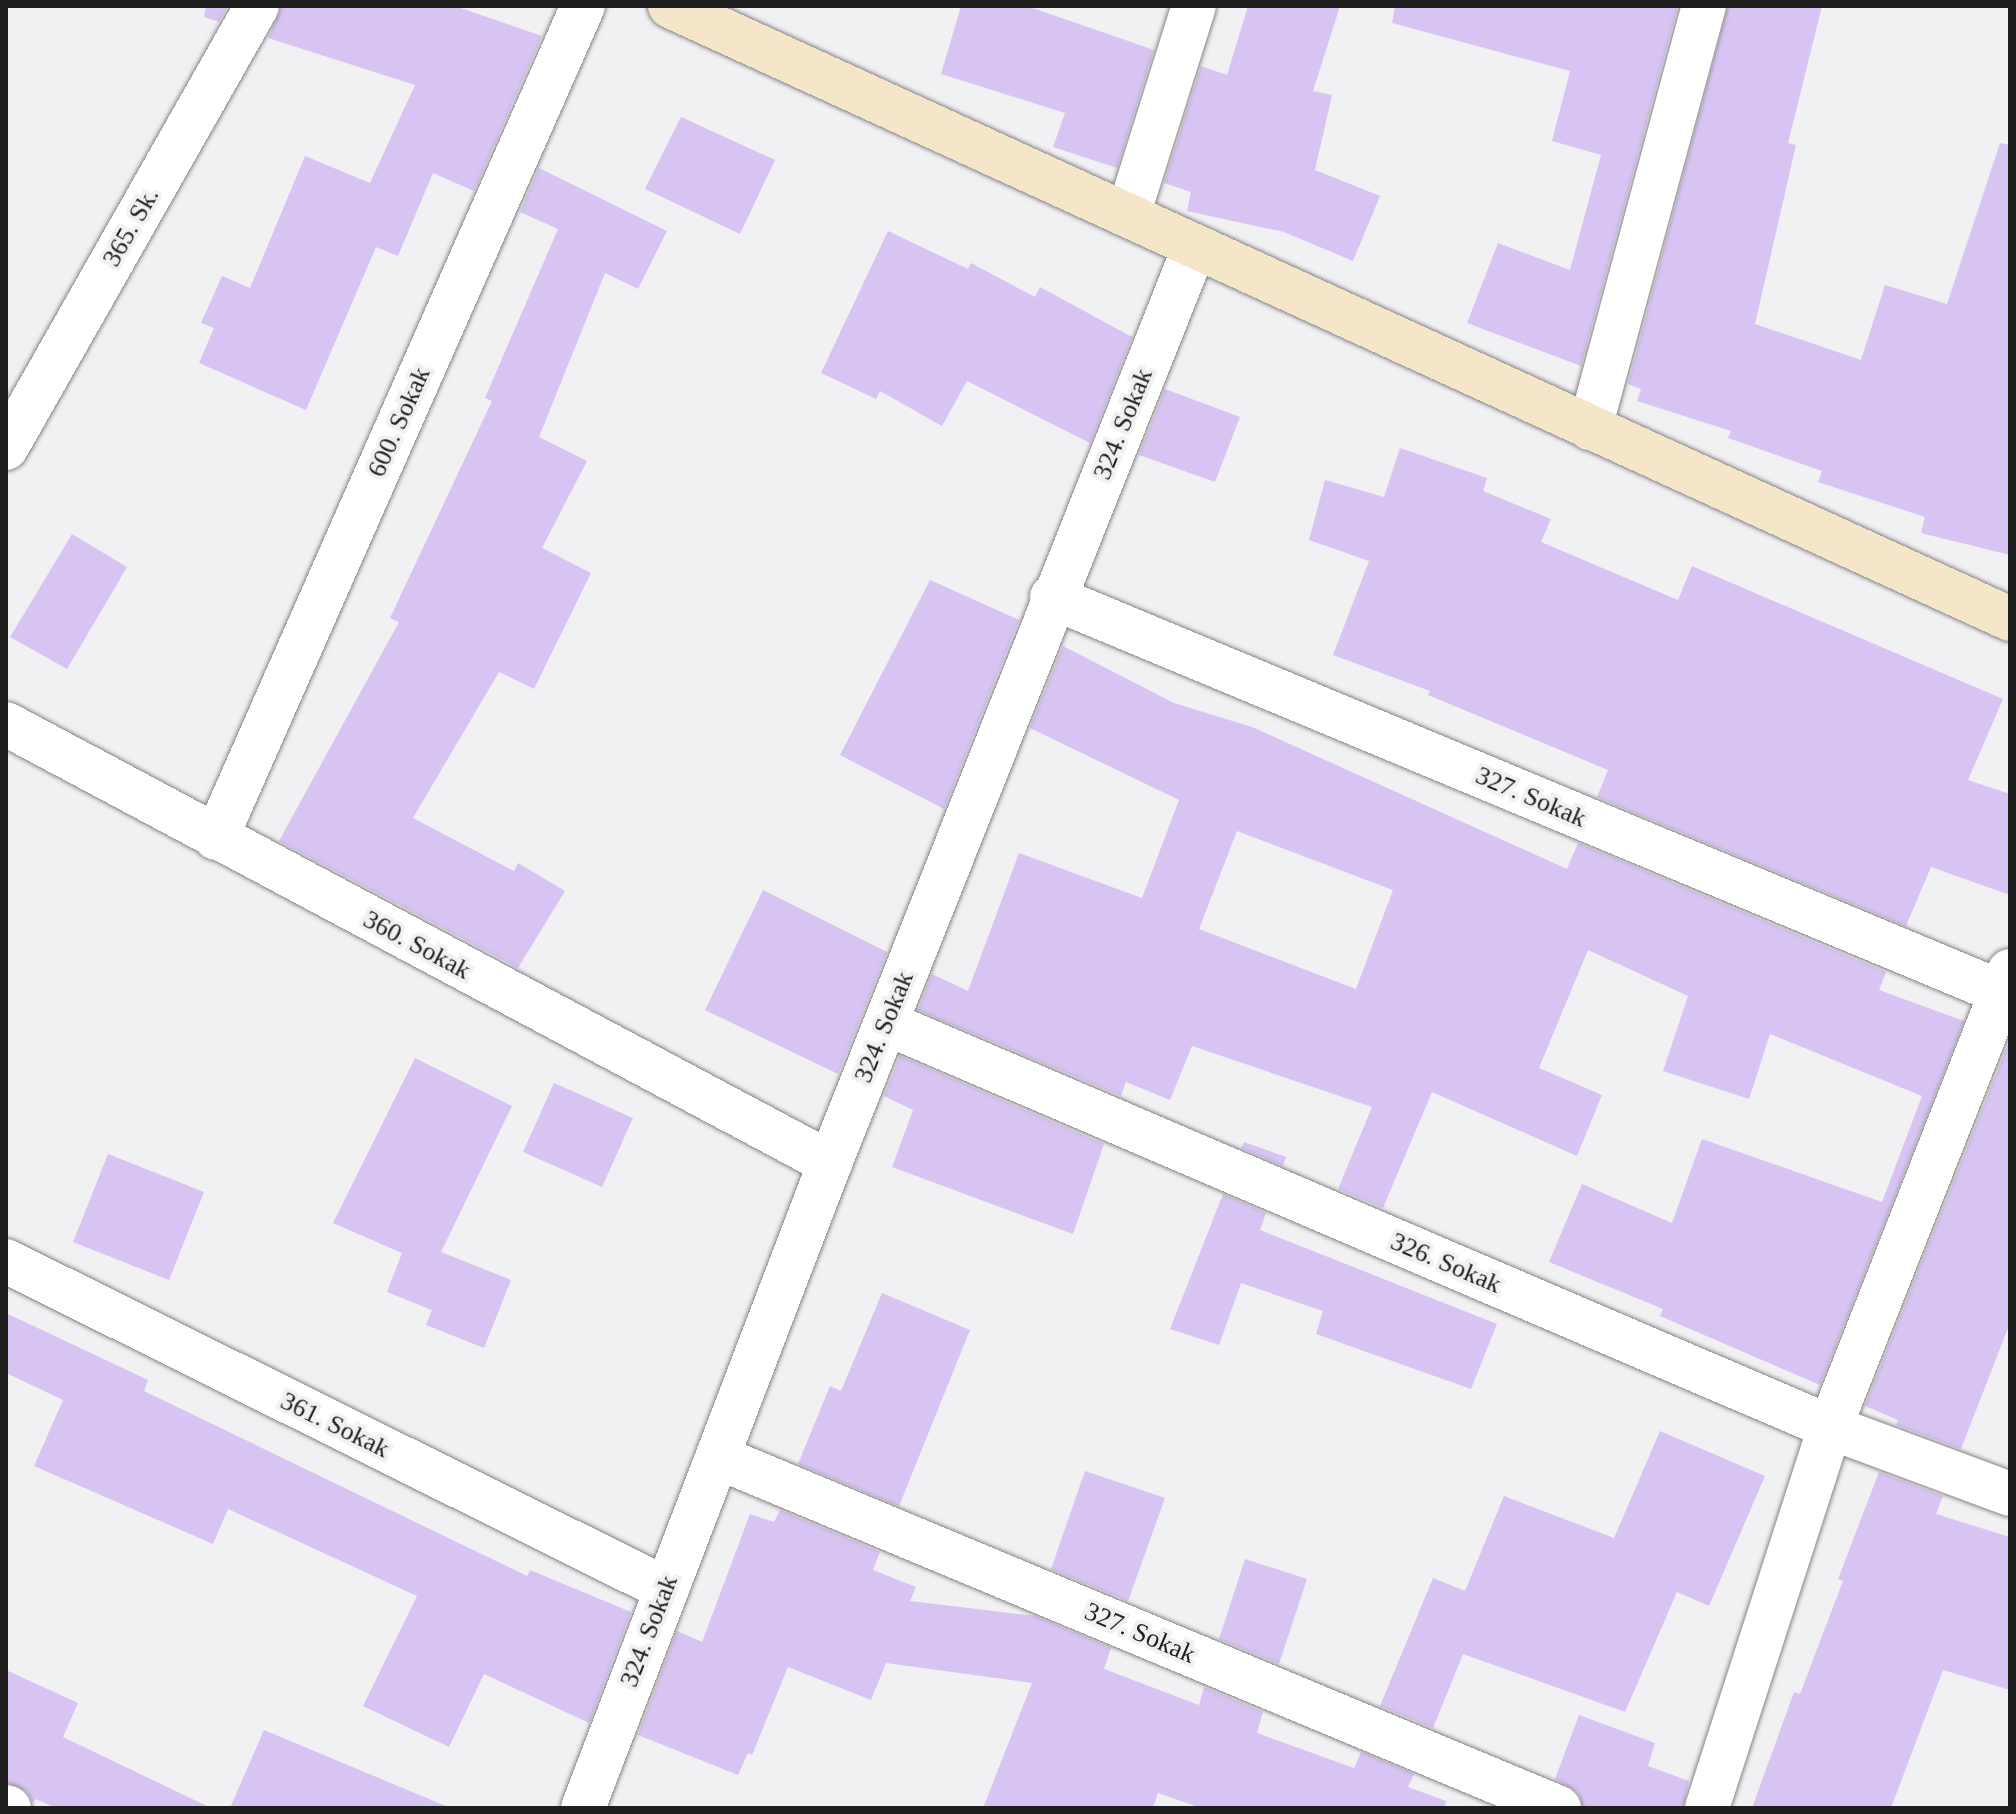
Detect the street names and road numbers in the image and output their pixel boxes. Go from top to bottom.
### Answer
street label: 365. Sk. [96,182,166,272]
street label: 600. Sokak [361,362,437,482]
street label: 324. Sokak [1087,364,1159,484]
street label: 327. Sokak [1471,760,1591,834]
street label: 360. Sokak [358,904,476,986]
street label: 324. Sokak [848,967,920,1087]
street label: 326. Sokak [1386,1226,1506,1300]
street label: 361. Sokak [276,1385,394,1465]
street label: 324. Sokak [613,1571,685,1691]
street label: 327. Sokak [1080,1596,1200,1670]

